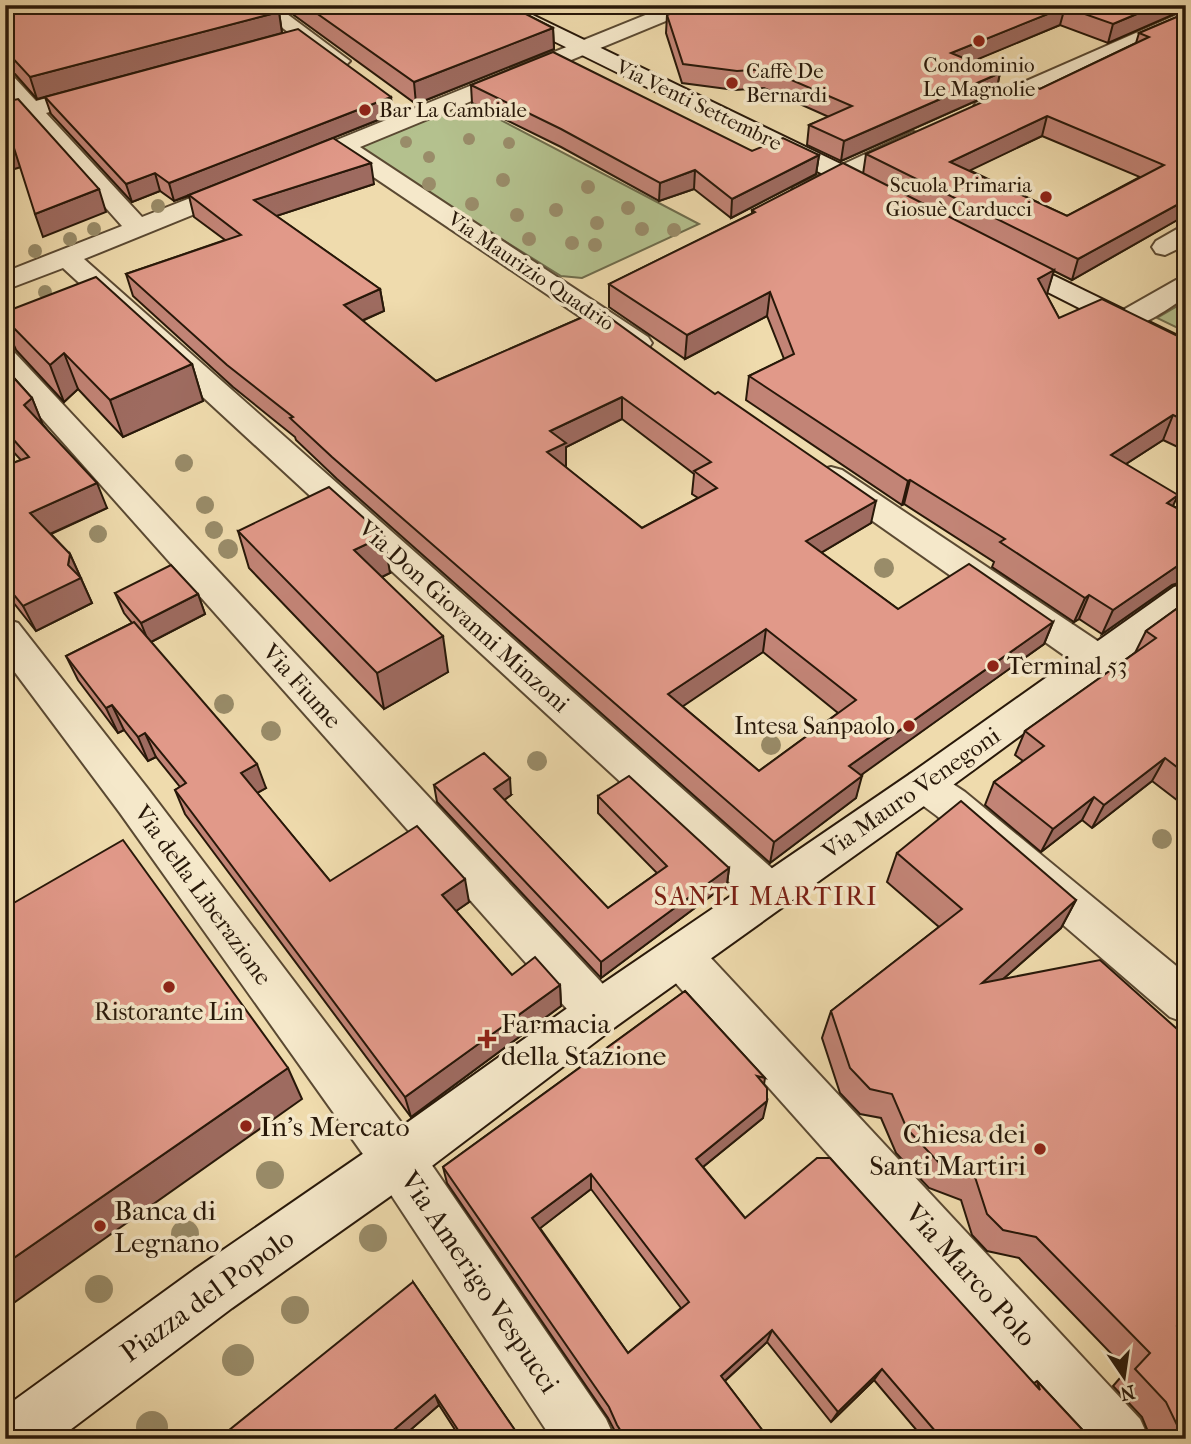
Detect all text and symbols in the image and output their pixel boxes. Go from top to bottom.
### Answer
marker: Condominio Le Magnolie [971,33,987,49]
place label: Condominio Le Magnolie [923,53,1035,101]
street label: Via Venti Settembre [611,54,786,155]
place label: Caffè De Bernardi [746,59,827,107]
marker: Caffè De Bernardi [724,75,740,91]
place label: Bar La Cambiale [379,98,527,122]
marker: Bar La Cambiale [357,102,373,118]
place label: Scuola Primaria Giosuè Carducci [886,173,1032,221]
marker: Scuola Primaria Giosuè Carducci [1038,189,1054,205]
street label: Via Maurizio Quadrio [443,206,619,336]
street label: Via Don Giovanni Minzoni [352,513,575,718]
street label: Via Fiume [256,637,347,734]
place label: Terminal 53 [1007,652,1127,680]
marker: Terminal 53 [985,658,1001,674]
place label: Intesa Sanpaolo [734,712,895,740]
marker: Intesa Sanpaolo [901,718,917,734]
street label: Via Mauro Venegoni [816,721,1005,865]
street label: Via della Liberazione [128,799,278,991]
district label: SANTI MARTIRI [654,881,878,912]
marker: Ristorante Lin [161,979,177,995]
place label: Ristorante Lin [94,998,244,1026]
place label: Farmacia della Stazione [501,1007,666,1072]
marker: Farmacia della Stazione [479,1031,495,1047]
place label: In's Mercato [260,1110,410,1143]
place label: Chiesa dei Santi Martiri [869,1117,1026,1182]
marker: In's Mercato [238,1118,254,1134]
marker: Chiesa dei Santi Martiri [1032,1141,1048,1157]
street label: Via Amerigo Vespucci [393,1164,566,1399]
place label: Banca di Legnano [114,1194,220,1259]
street label: Via Marco Polo [898,1196,1044,1353]
marker: Banca di Legnano [92,1218,108,1234]
street label: Piazza del Popolo [114,1221,300,1369]
north arrow [1090,1342,1160,1412]
text: N [1118,1380,1137,1405]

